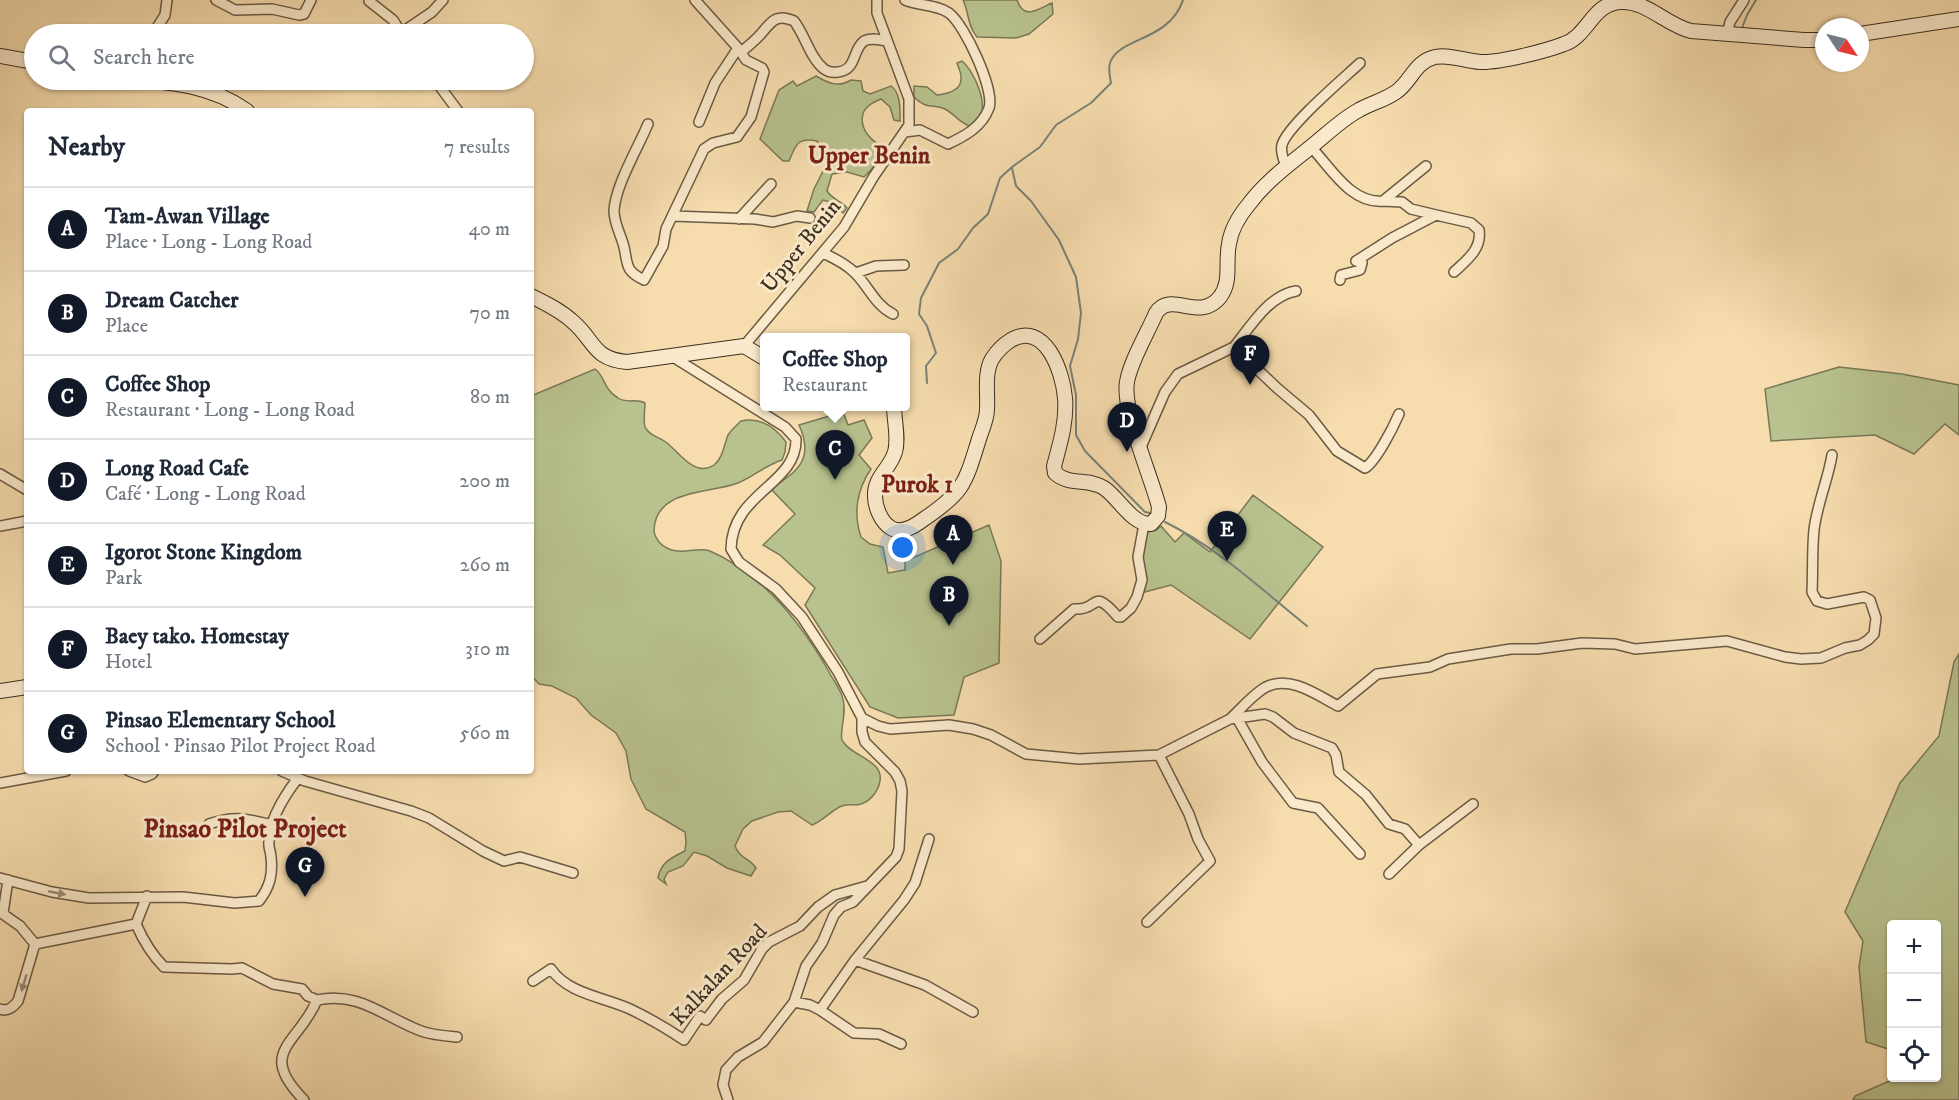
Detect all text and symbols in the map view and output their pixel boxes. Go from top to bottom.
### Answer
north arrow [1815,18,1869,72]
search box [24,24,534,90]
icon: search [45,41,78,74]
text: Search here [93,44,195,71]
text: Nearby [48,131,125,164]
text: 7 results [444,135,510,160]
district label: Upper Benin [808,141,931,171]
street label: Upper Benin [755,193,847,298]
text: Tam-Awan Village [105,203,270,230]
text: A [61,217,74,242]
text: 40 m [468,217,510,242]
text: Place · Long - Long Road [105,230,312,255]
text: Dream Catcher [105,287,239,314]
text: B [61,301,74,326]
text: 70 m [469,301,510,326]
text: Place [105,314,148,339]
popup [760,333,910,411]
pin: F [1230,336,1270,385]
text: Coffee Shop [782,346,888,373]
text: Coffee Shop [105,371,210,398]
text: Restaurant [782,373,868,398]
text: C [61,385,74,410]
text: 80 m [470,385,510,410]
text: Restaurant · Long - Long Road [105,398,355,423]
pin: D [1108,402,1146,452]
pin: C [816,430,854,480]
text: Long Road Cafe [105,455,249,482]
text: D [60,469,75,494]
text: 200 m [459,469,510,494]
district label: Purok 1 [881,470,953,500]
text: Café · Long - Long Road [105,482,306,507]
pin: E [1208,512,1246,561]
pin: A [934,516,972,565]
your location [888,533,917,562]
text: Igorot Stone Kingdom [105,539,302,566]
text: E [60,553,75,578]
text: 260 m [460,553,510,578]
text: Park [105,566,142,591]
pin: B [930,576,968,626]
text: Baey tako. Homestay [105,623,289,650]
text: F [61,637,74,662]
text: 310 m [465,637,510,662]
text: Hotel [105,650,152,675]
text: Pinsao Elementary School [105,707,335,734]
text: G [61,721,74,746]
text: 560 m [460,721,510,746]
text: School · Pinsao Pilot Project Road [105,734,375,759]
district label: Pinsao Pilot Project [143,813,347,846]
pin: G [286,848,324,897]
one-way arrow [47,889,66,898]
street label: Kalkalan Road [665,918,773,1032]
map controls [1887,920,1941,1082]
button: + [1887,920,1941,974]
one-way arrow [19,974,28,992]
button: − [1887,974,1941,1028]
button: locate [1887,1028,1941,1082]

